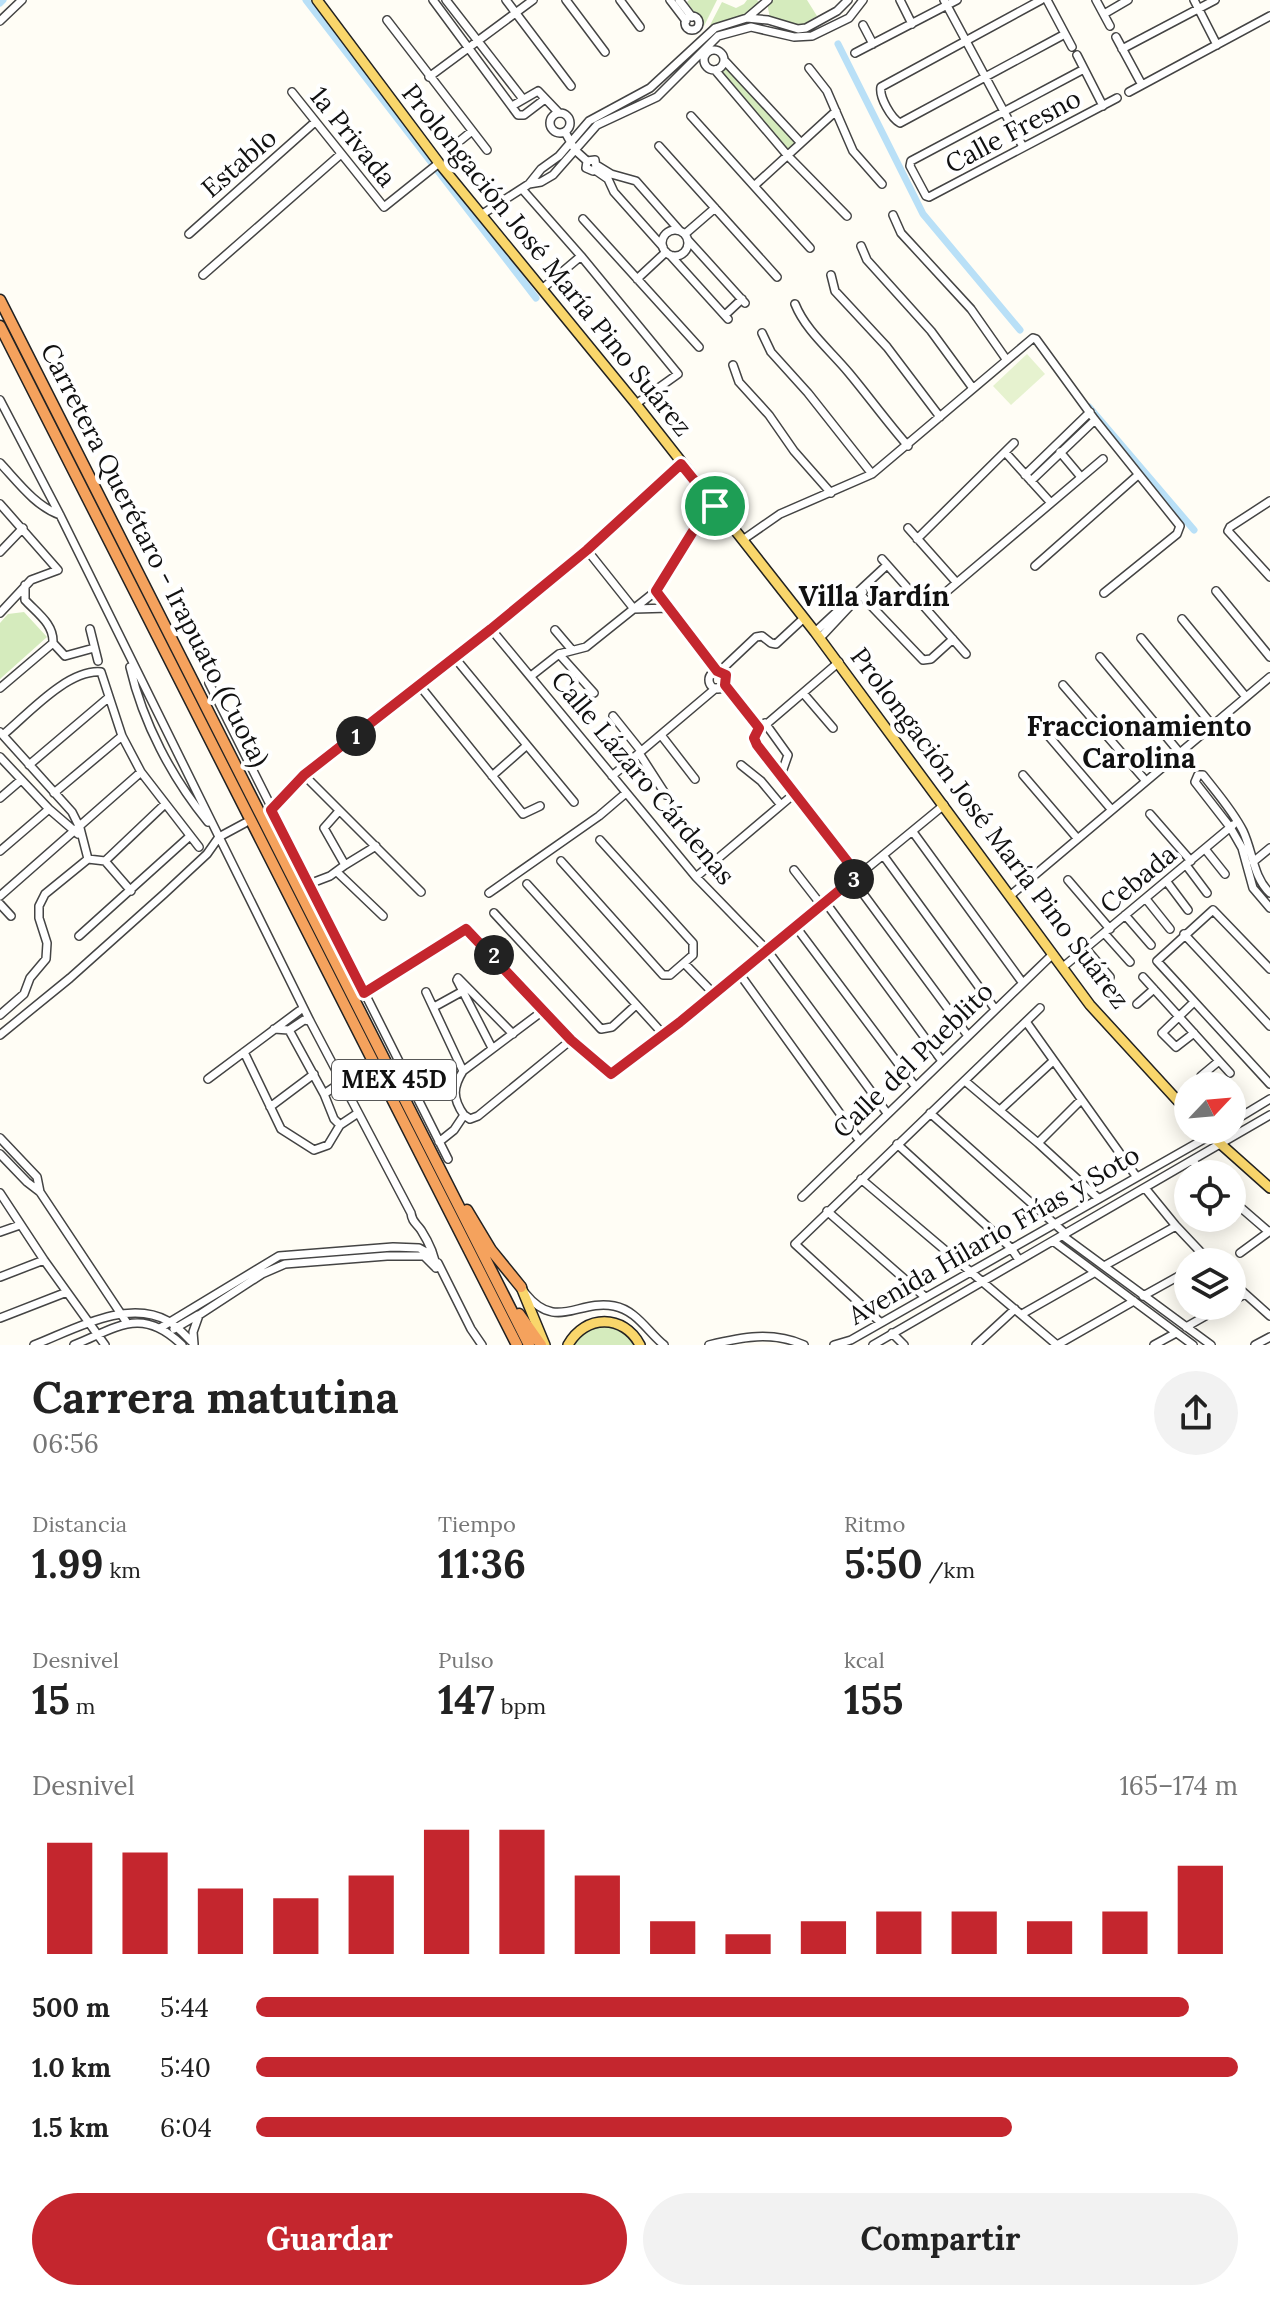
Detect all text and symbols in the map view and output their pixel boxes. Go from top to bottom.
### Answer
street label: Prolongación José María Pino Suárez [395,77,700,442]
street label: 1a Privada [303,80,404,193]
street label: Calle Fresno [939,81,1086,180]
street label: Establo [194,121,283,204]
street label: Carretera Querétaro - Irapuato (Cuota) [33,337,277,773]
pin [681,472,749,540]
icon: arrive [693,484,737,528]
district label: Villa Jardín [798,578,950,614]
street label: Prolongación José María Pino Suárez [844,641,1137,1015]
street label: Calle Lázaro Cárdenas [544,664,742,891]
district label: Fraccionamiento Carolina [1026,708,1252,776]
pin: 1 [336,716,376,756]
text: 1 [352,722,360,750]
street label: Cebada [1093,837,1183,920]
pin: 3 [834,859,874,899]
text: 3 [848,865,860,893]
pin: 2 [474,935,514,975]
text: 2 [488,941,500,969]
street label: Calle del Pueblito [825,975,1000,1145]
road number: MEX 45D [332,1060,456,1100]
north arrow [1174,1072,1246,1144]
map controls [1174,1072,1246,1320]
street label: Avenida Hilario Frías y Soto [841,1138,1145,1332]
button: locate [1174,1160,1246,1232]
button: layers [1174,1248,1246,1320]
text: Carrera matutina [32,1369,399,1425]
button: share [1154,1371,1238,1455]
text: 06:56 [32,1427,99,1460]
text: Distancia [32,1510,127,1538]
text: Tiempo [438,1510,516,1538]
text: Ritmo [844,1510,905,1538]
text: 1.99 [32,1538,104,1589]
text: 11:36 [438,1538,526,1589]
text: 5:50 [844,1538,923,1589]
text: km [104,1556,141,1584]
text: /km [923,1556,975,1584]
text: Desnivel [32,1646,119,1674]
text: Pulso [438,1646,494,1674]
text: kcal [844,1646,885,1674]
text: 15 [32,1674,70,1725]
text: 147 [438,1674,495,1725]
text: 155 [844,1674,903,1725]
text: m [70,1692,95,1720]
text: bpm [495,1692,546,1720]
text: Desnivel [32,1769,135,1802]
text: 165–174 m [1119,1769,1238,1802]
text: 500 m [32,1991,110,2024]
text: 5:44 [160,1991,209,2024]
text: 1.0 km [32,2051,111,2084]
text: 5:40 [160,2051,211,2084]
text: 1.5 km [32,2111,109,2144]
text: 6:04 [160,2111,212,2144]
button: Guardar [32,2193,627,2285]
button: Compartir [643,2193,1238,2285]

